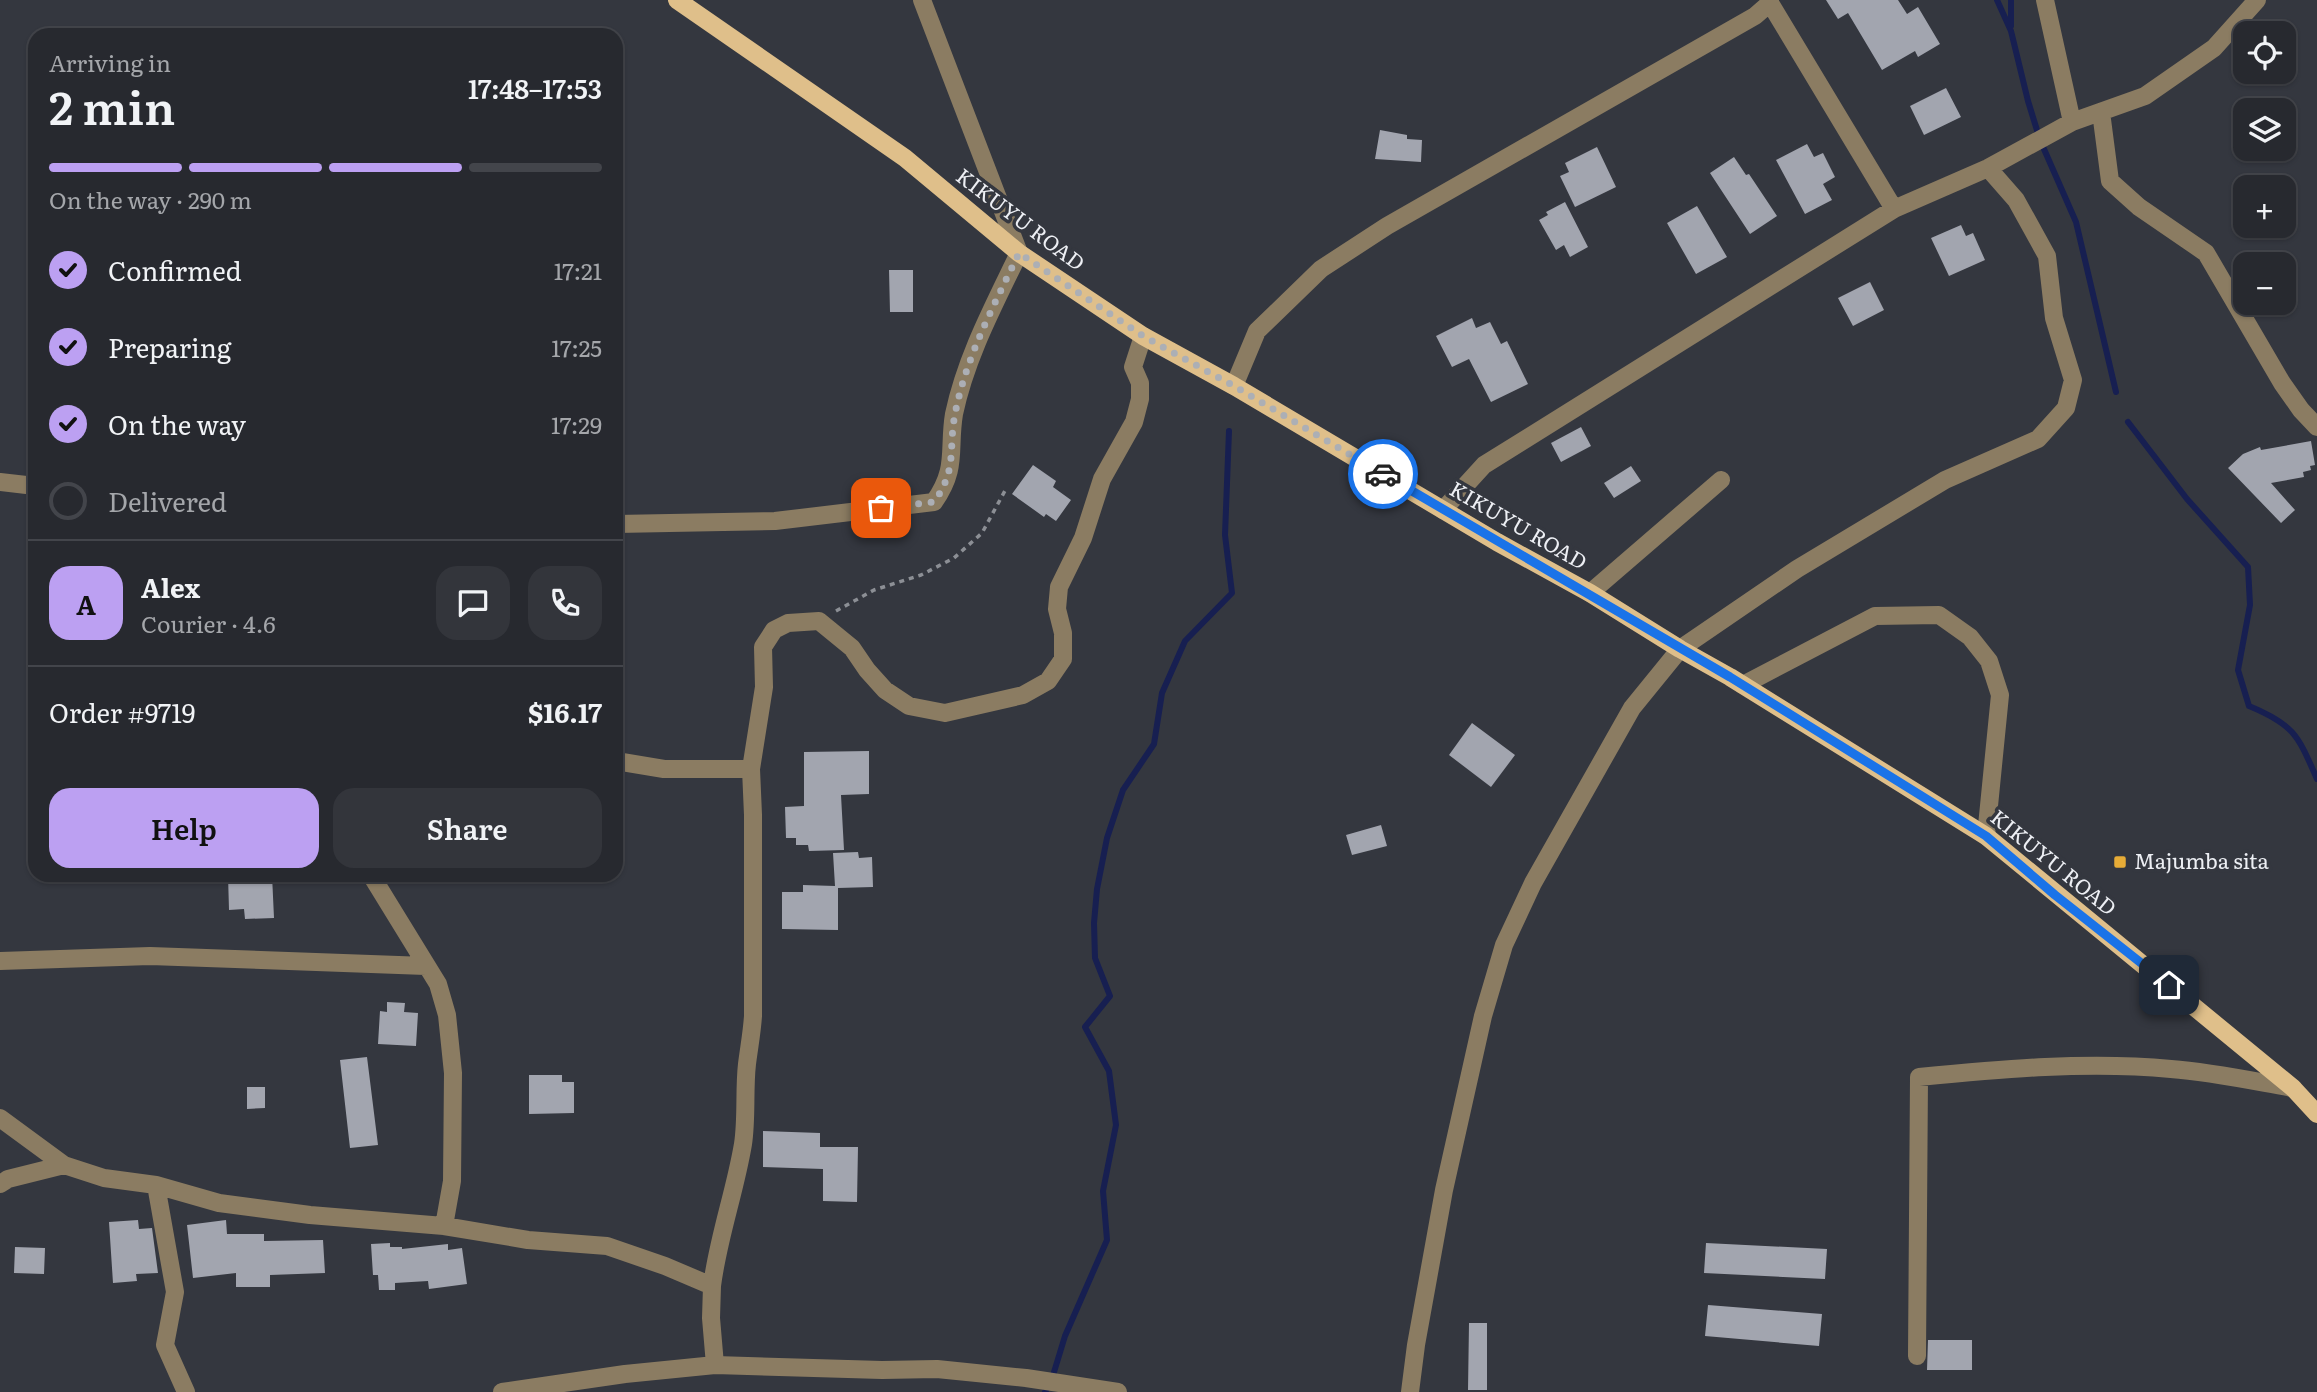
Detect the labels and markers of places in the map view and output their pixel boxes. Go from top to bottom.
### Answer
pin [851,478,911,538]
place label: Majumba sita [2134,844,2269,875]
marker: Majumba sita [2112,854,2128,870]
pin [2139,955,2199,1015]

